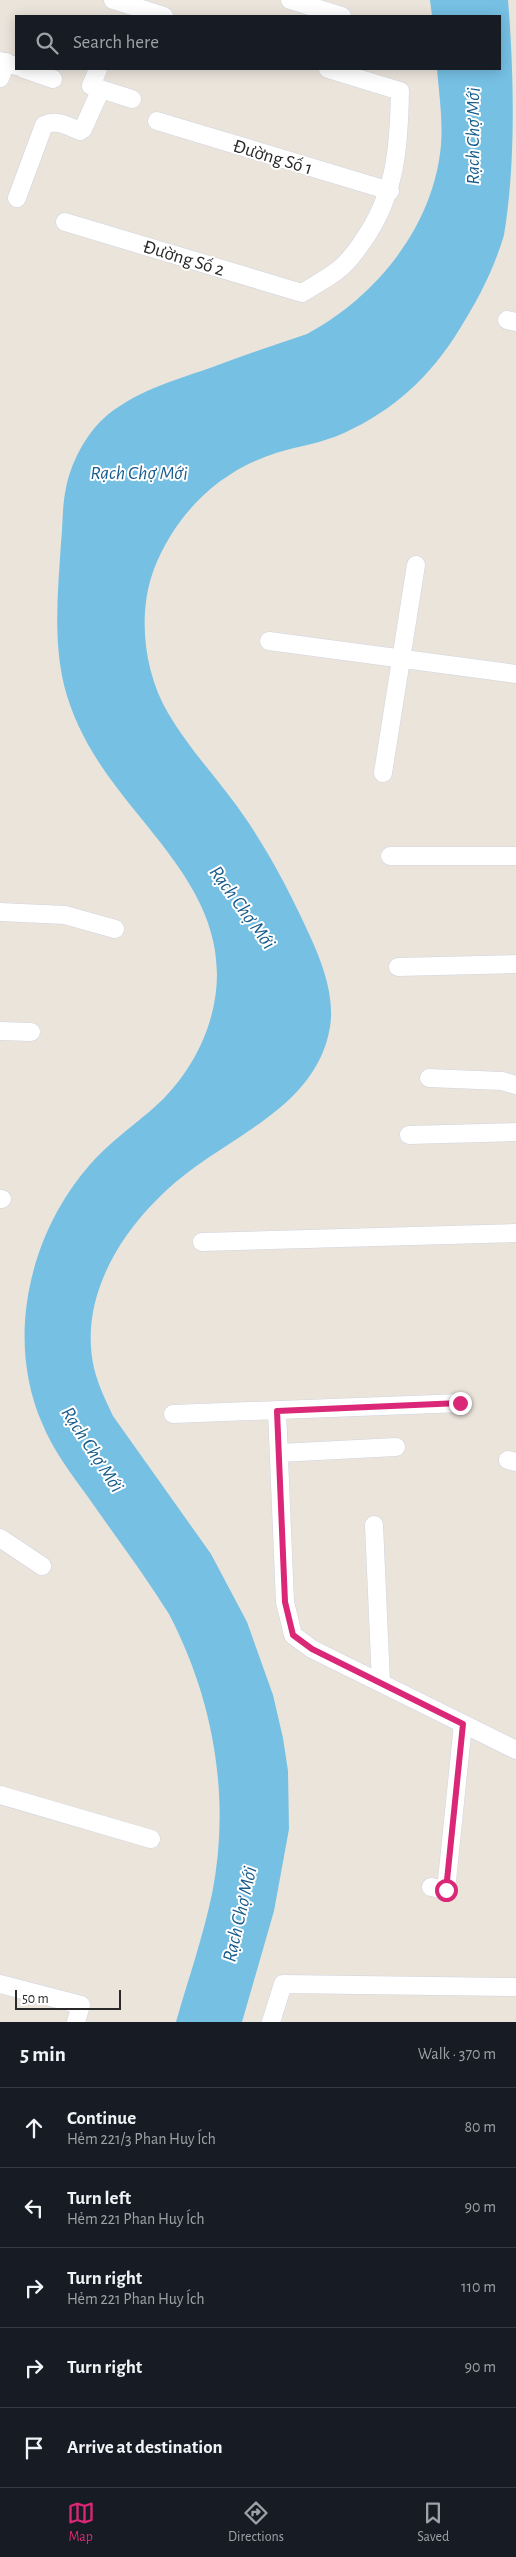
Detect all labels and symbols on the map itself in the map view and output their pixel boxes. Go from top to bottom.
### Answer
water label: Rạch Chợ Mới [463,87,483,185]
street label: Đường Số 1 [231,136,315,179]
street label: Đường Số 2 [141,237,227,280]
water label: Rạch Chợ Mới [90,463,188,483]
water label: Rạch Chợ Mới [206,862,279,953]
route end [449,1392,472,1415]
water label: Rạch Chợ Mới [57,1403,127,1496]
water label: Rạch Chợ Mới [219,1865,261,1964]
route start [435,1879,458,1902]
scale bar [15,1987,121,2010]

